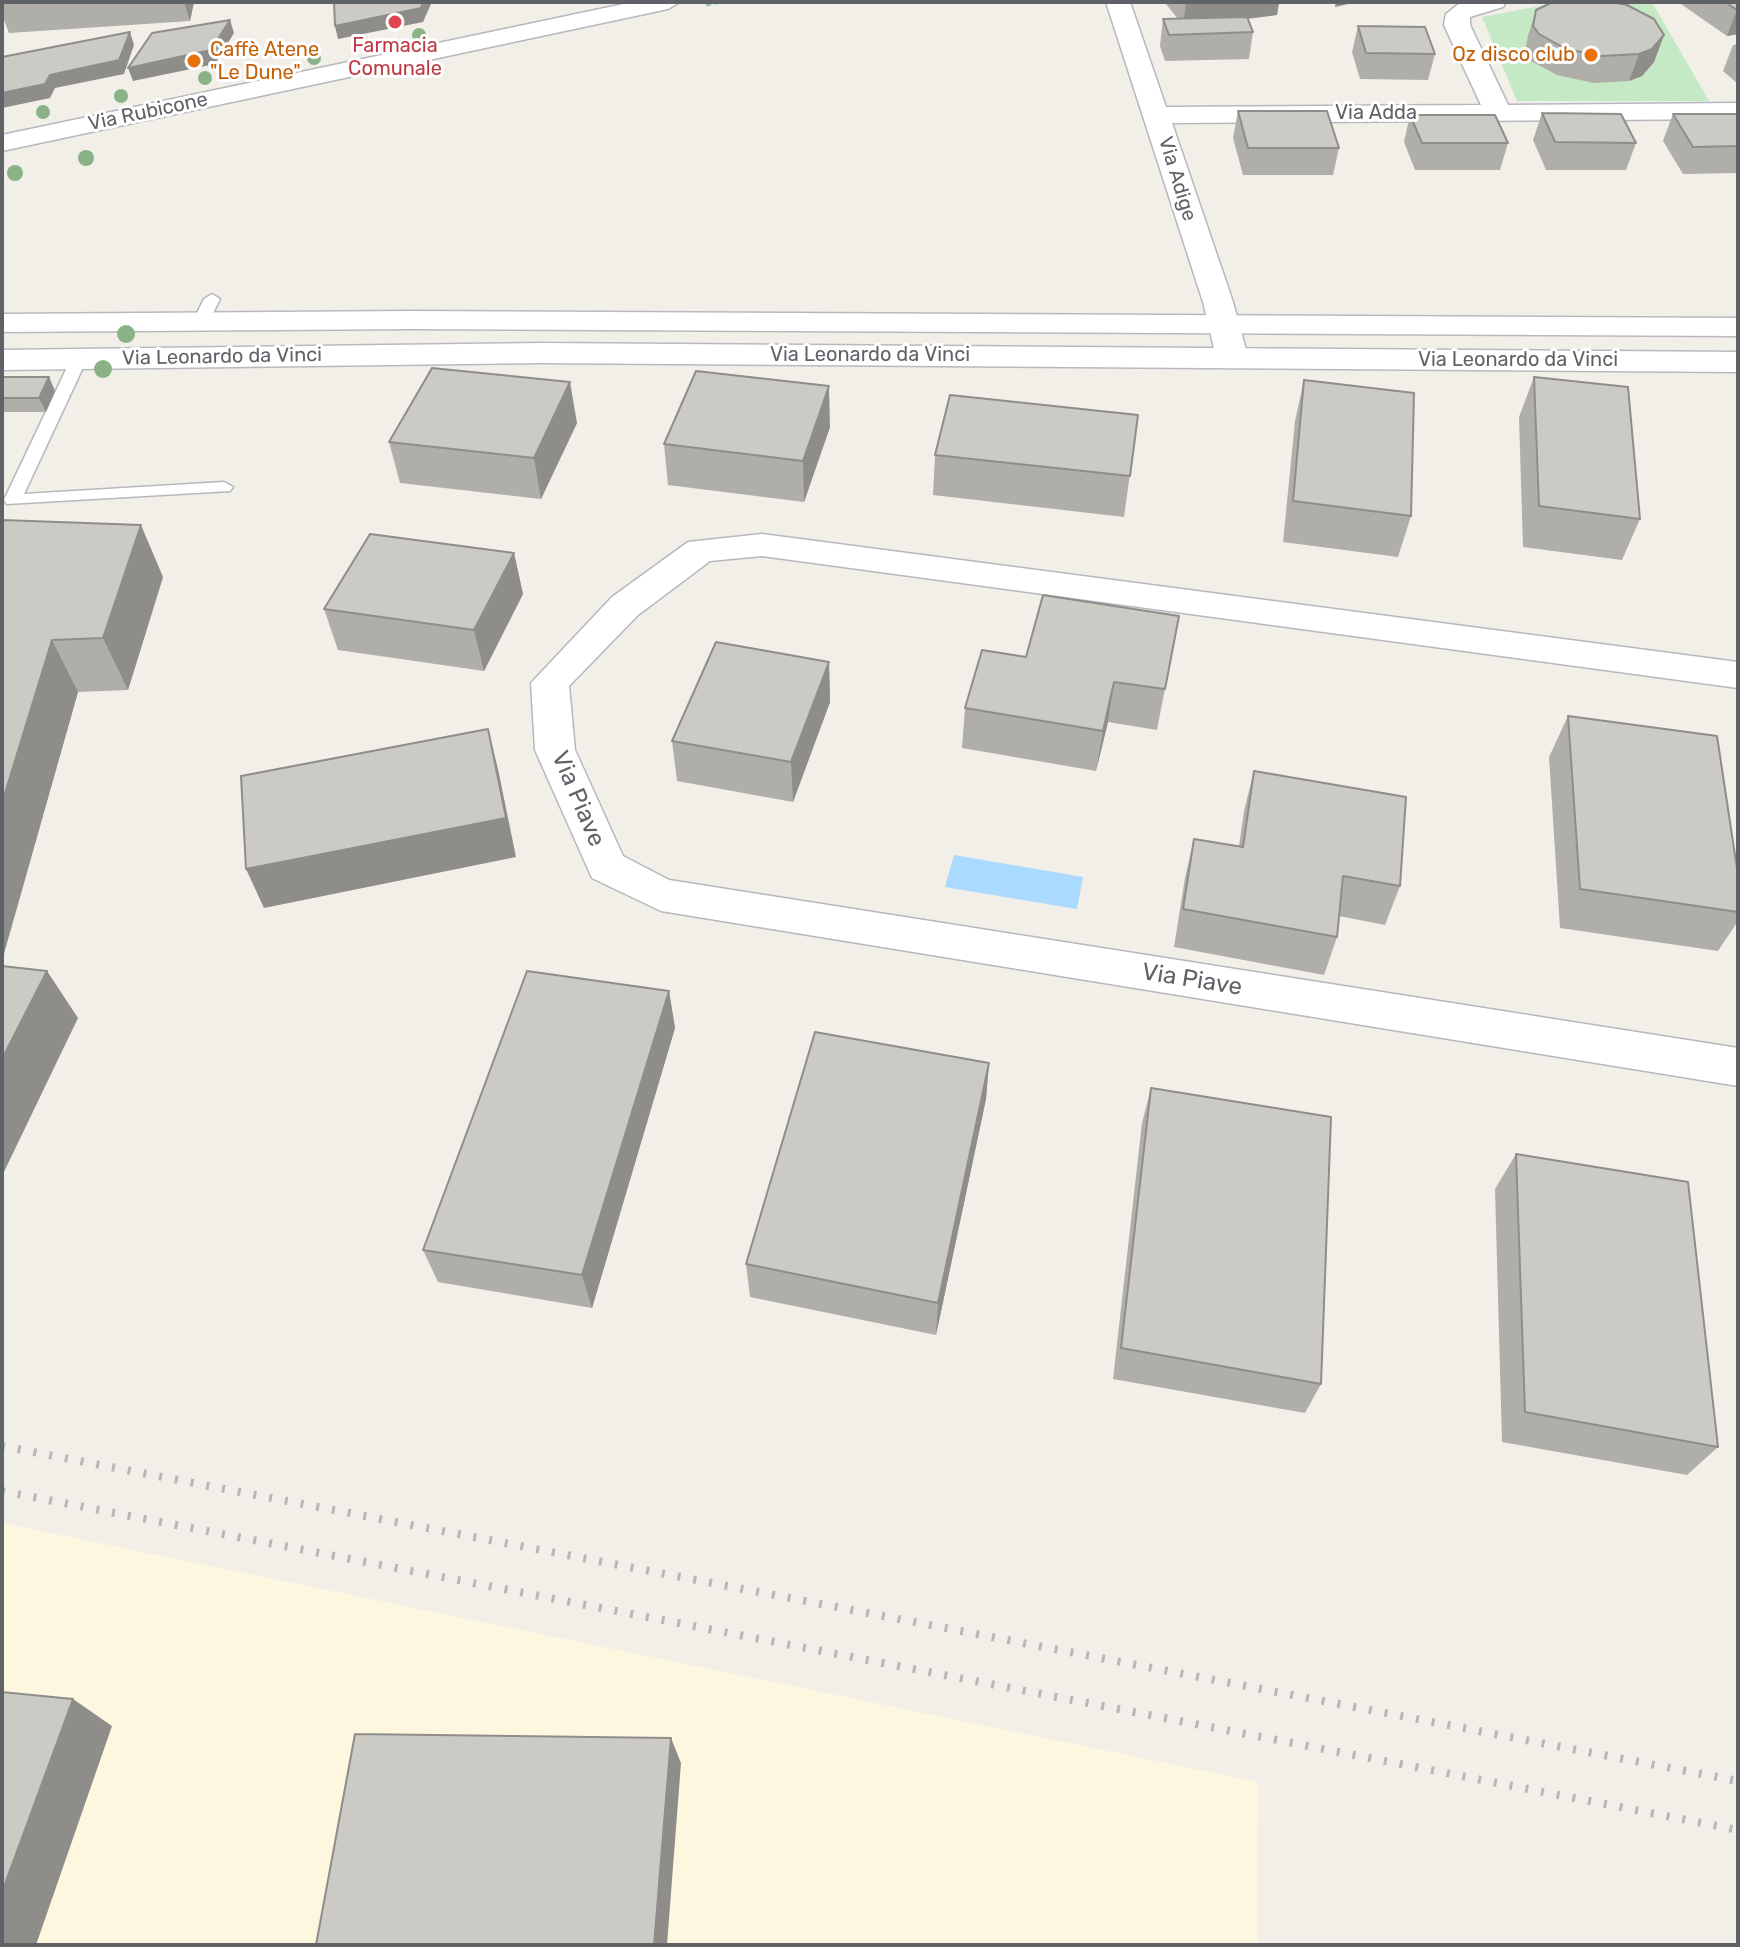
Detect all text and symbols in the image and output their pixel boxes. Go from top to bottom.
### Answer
marker: Farmacia Comunale [386,13,404,31]
place label: Farmacia Comunale [348,34,442,81]
place label: Caffè Atene "Le Dune" [210,38,319,85]
place label: Oz disco club [1452,43,1575,67]
marker: Oz disco club [1582,46,1600,64]
marker: Caffè Atene "Le Dune" [185,52,203,70]
street label: Via Rubicone [86,88,210,136]
street label: Via Adda [1335,101,1417,125]
street label: Via Adige [1153,134,1201,224]
street label: Via Leonardo da Vinci [122,343,322,371]
street label: Via Leonardo da Vinci [770,343,970,367]
street label: Via Leonardo da Vinci [1418,348,1618,372]
street label: Via Piave [545,747,611,851]
street label: Via Piave [1140,958,1244,1002]

